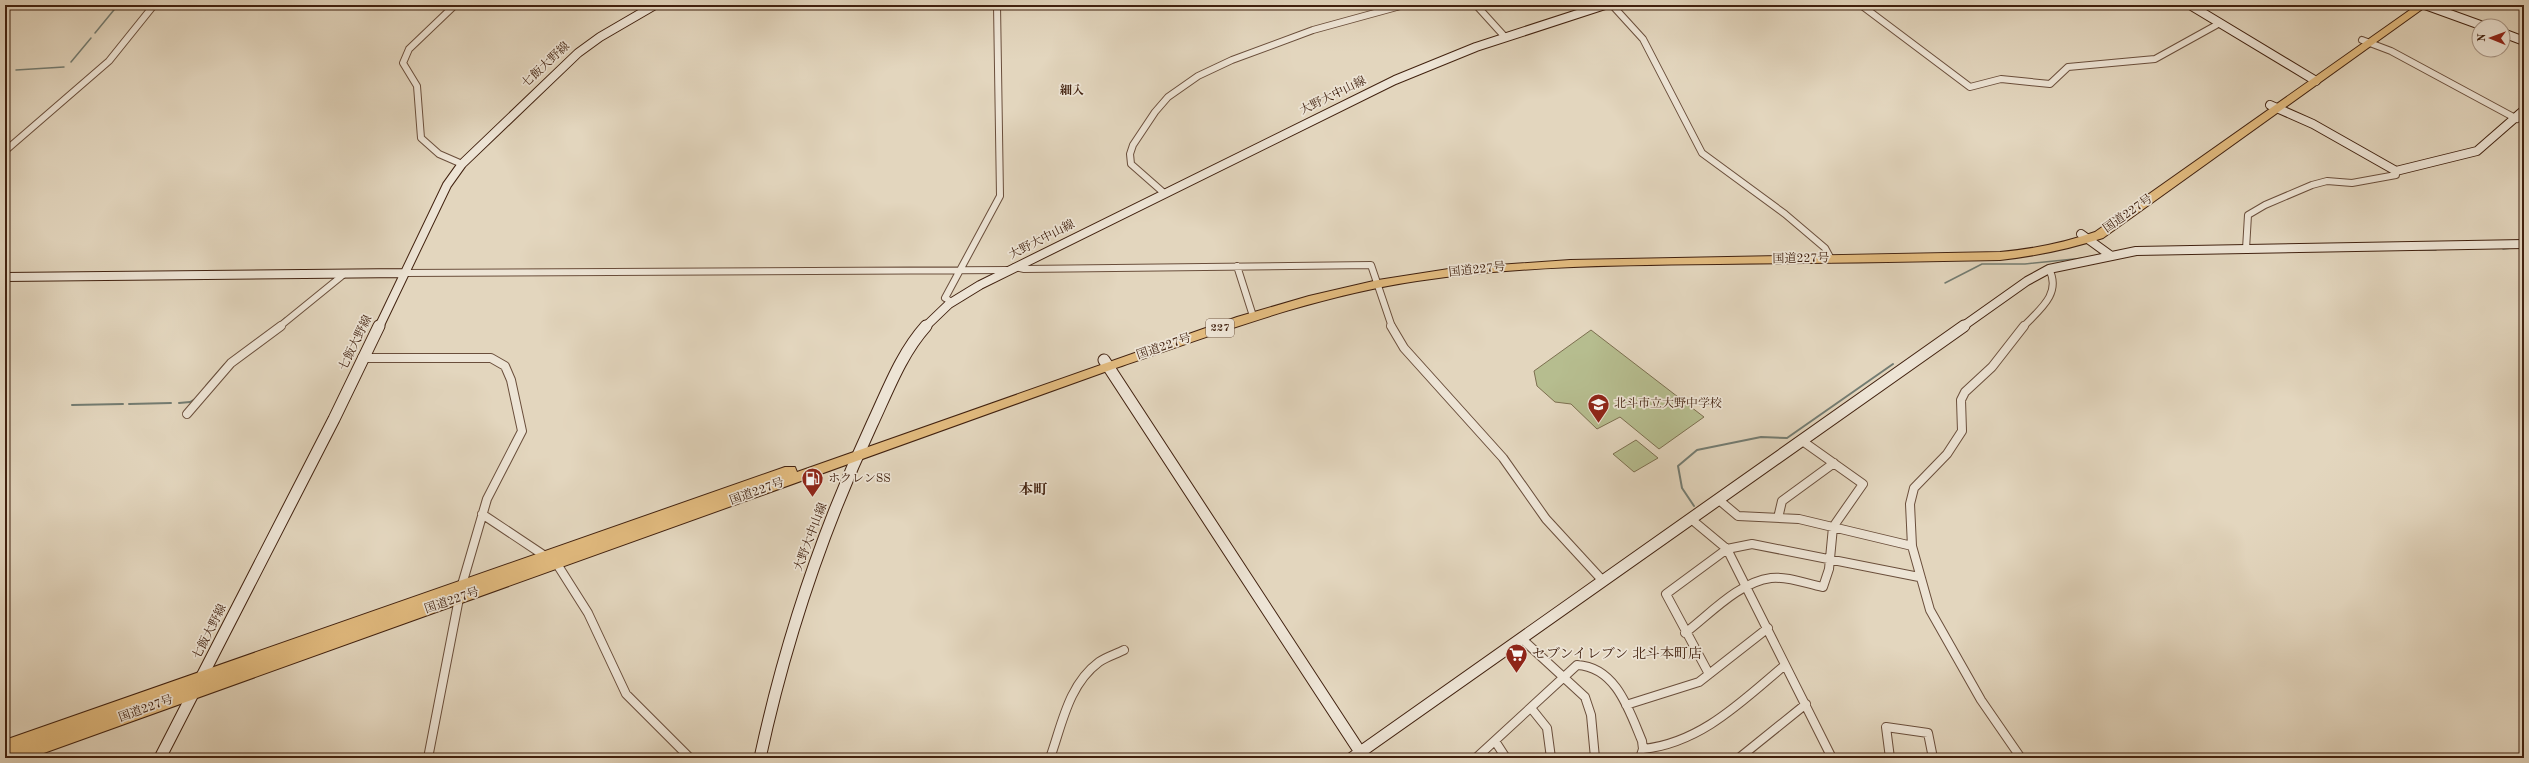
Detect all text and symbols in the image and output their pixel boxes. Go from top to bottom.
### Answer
north arrow [2471,18,2511,58]
text: N [2477,33,2488,42]
street label: 七飯大野線 [519,39,572,90]
street label: 大野大中山線 [1297,73,1368,117]
district label: 細入 [1060,83,1084,97]
street label: 国道227号 [2100,191,2155,235]
street label: 大野大中山線 [1006,217,1077,262]
street label: 国道227号 [1772,251,1830,265]
street label: 国道227号 [1448,259,1506,279]
street label: 七飯大野線 [336,313,375,373]
road number: 227 [1206,319,1234,337]
street label: 国道227号 [1134,330,1193,362]
school or university icon: 北斗市立大野中学校 [1585,391,1611,424]
place label: 北斗市立大野中学校 [1614,396,1722,410]
fuel station icon: ホクレンSS [800,466,826,499]
place label: ホクレンSS [828,472,891,485]
street label: 国道227号 [728,475,786,507]
district label: 本町 [1019,482,1048,497]
street label: 大野大中山線 [791,501,830,573]
street label: 国道227号 [422,584,481,616]
street label: 七飯大野線 [189,602,229,661]
supermarket icon: セブンイレブン 北斗本町店 [1504,641,1530,674]
place label: セブンイレブン 北斗本町店 [1532,646,1702,661]
street label: 国道227号 [117,692,175,724]

